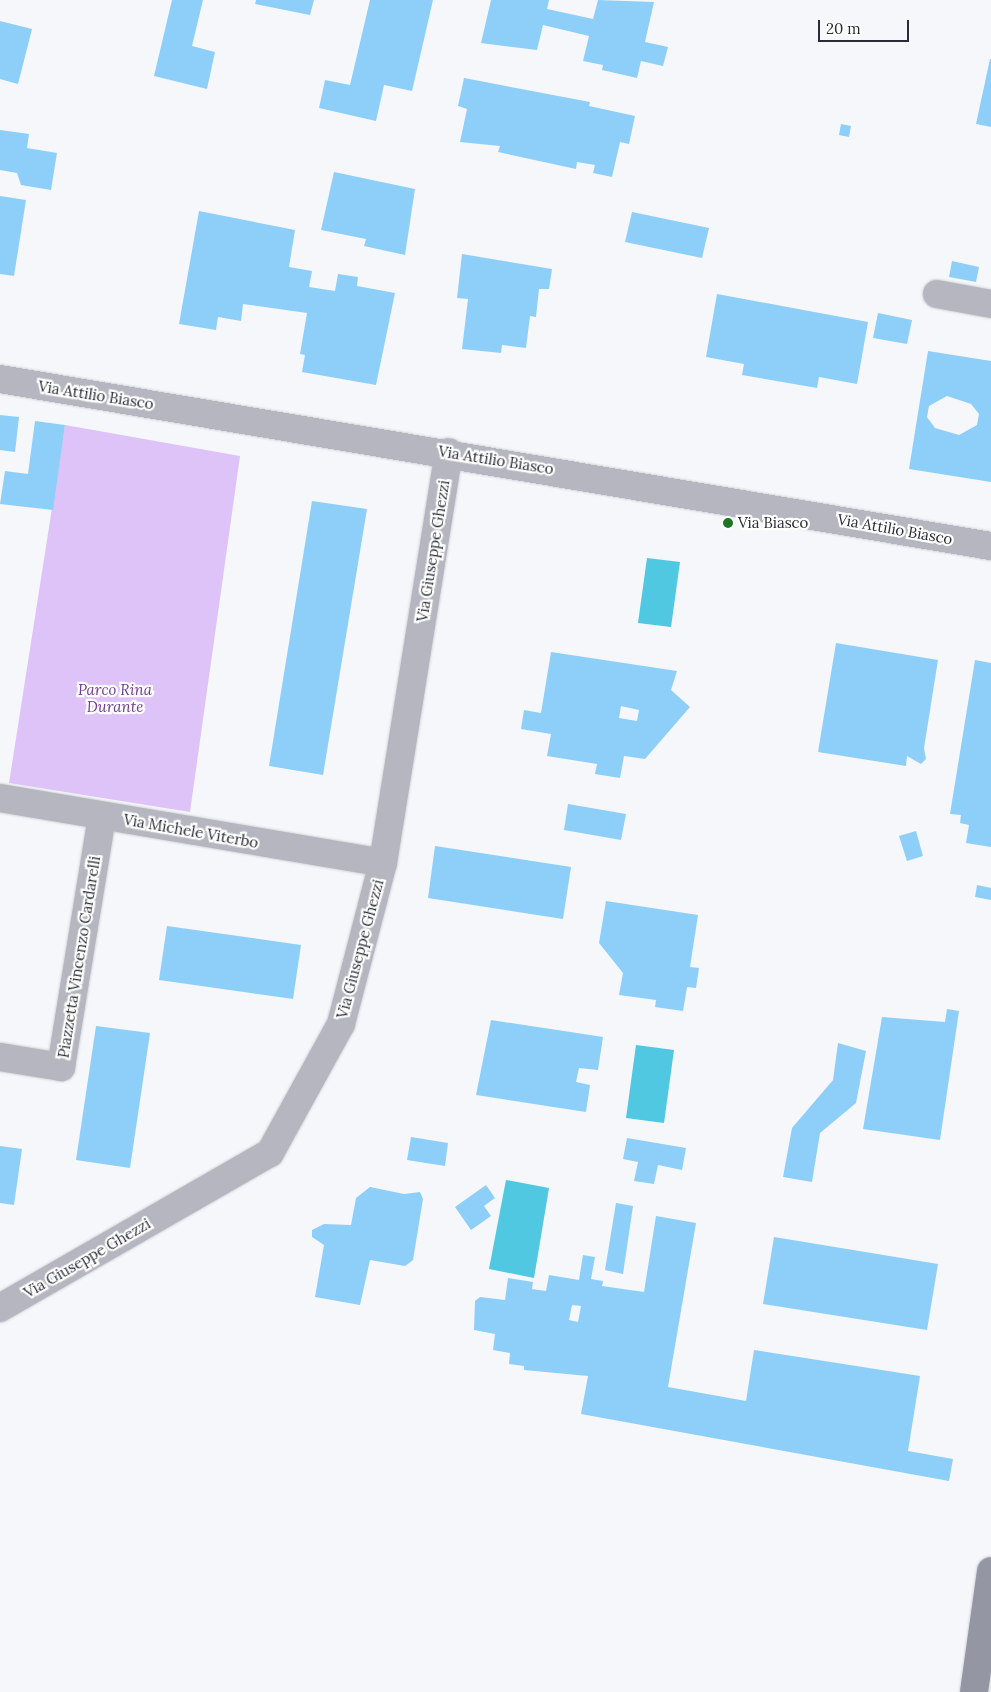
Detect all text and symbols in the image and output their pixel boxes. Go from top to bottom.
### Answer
scale bar [821,10,912,42]
text: 20 m [826,19,861,38]
street label: Via Attilio Biasco [37,377,155,413]
street label: Via Attilio Biasco [437,442,555,478]
street label: Via Giuseppe Ghezzi [413,479,453,623]
street label: Via Attilio Biasco [836,510,954,548]
place label: Via Biasco [738,514,808,532]
marker: Via Biasco [722,517,734,529]
park label: Parco Rina Durante [78,680,152,715]
street label: Via Michele Viterbo [122,810,260,852]
street label: Piazzetta Vincenzo Cardarelli [54,855,104,1059]
street label: Via Giuseppe Ghezzi [333,878,387,1020]
street label: Via Giuseppe Ghezzi [21,1214,153,1302]

